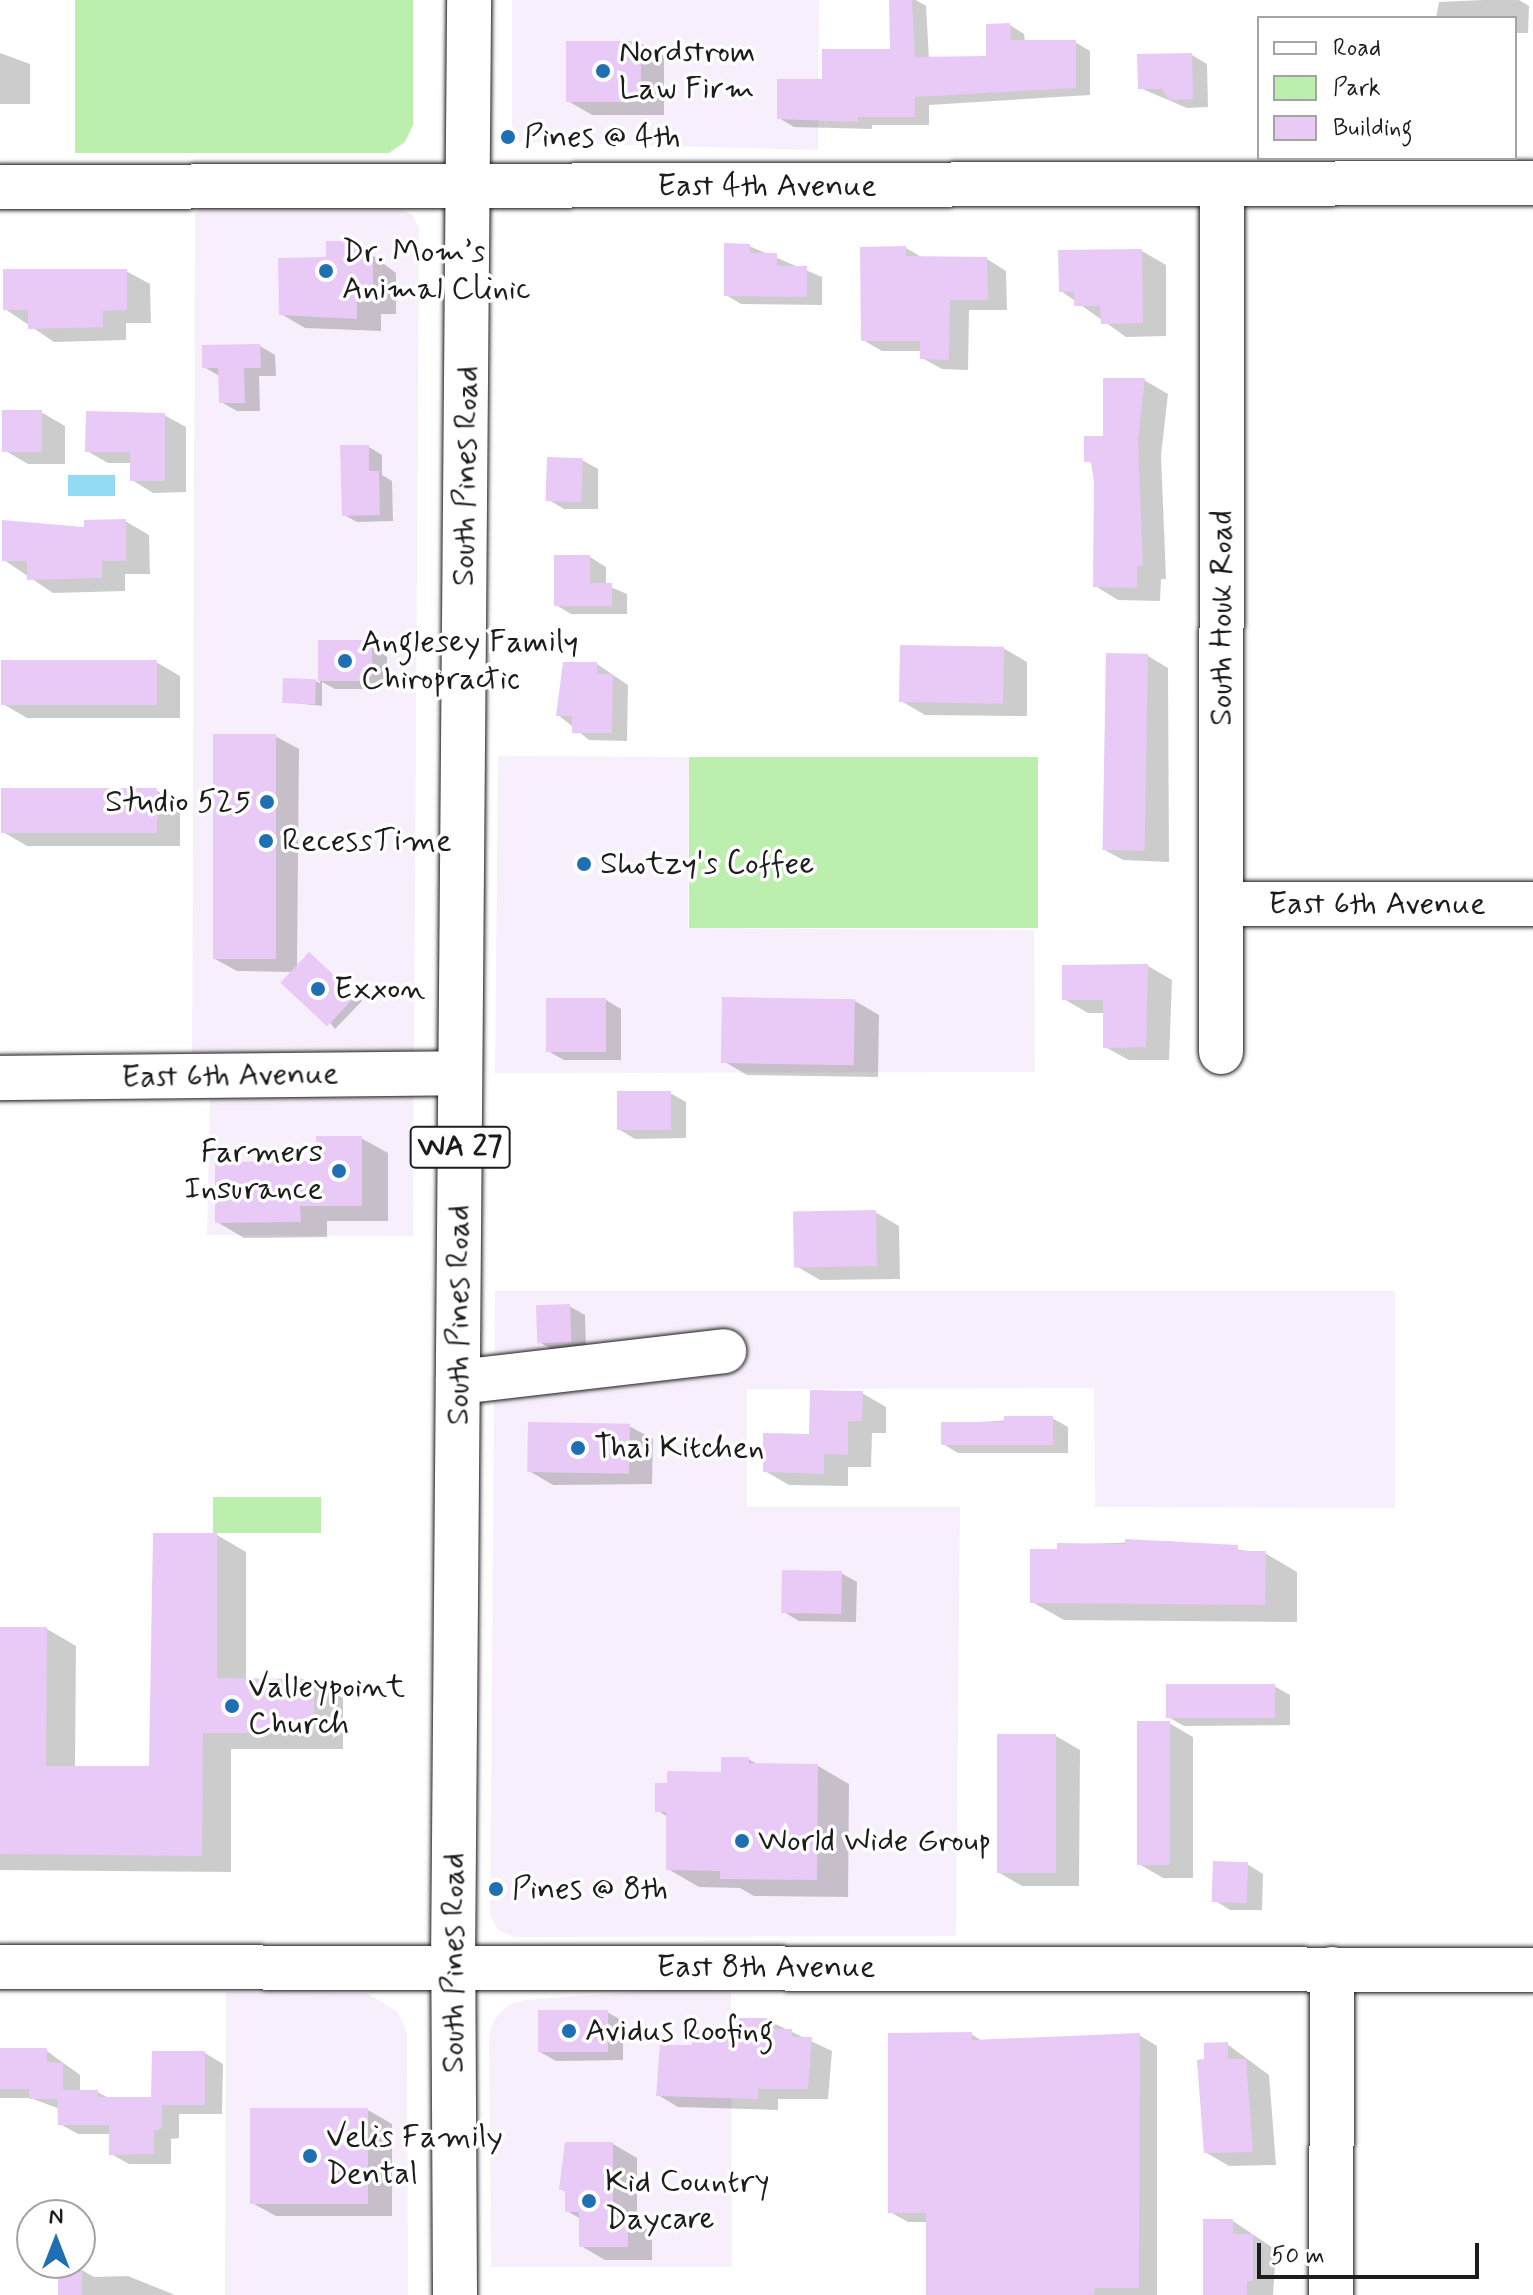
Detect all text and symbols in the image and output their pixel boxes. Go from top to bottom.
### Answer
legend [1257,16,1517,160]
text: Road [1333,33,1381,64]
place label: Nordstrom Law Firm [619,34,757,109]
marker: Nordstrom Law Firm [594,62,612,80]
text: Park [1333,73,1381,104]
text: Building [1333,113,1413,144]
place label: Pines @ 4th [524,118,681,156]
marker: Pines @ 4th [499,128,517,146]
street label: East 4th Avenue [657,167,877,205]
place label: Dr. Mom’s Animal Clinic [342,234,531,309]
marker: Dr. Mom’s Animal Clinic [317,262,335,280]
street label: South Pines Road [445,365,487,587]
street label: South Houk Road [1203,511,1241,725]
place label: Anglesey Family Chiropractic [361,624,581,699]
marker: Anglesey Family Chiropractic [336,652,354,670]
place label: Studio 525 [105,783,251,821]
marker: Studio 525 [258,793,276,811]
place label: RecessTime [282,822,452,860]
marker: RecessTime [257,832,275,850]
place label: Shotzy's Coffee [600,845,819,883]
marker: Shotzy's Coffee [575,855,593,873]
street label: East 6th Avenue [1268,885,1486,923]
place label: Exxon [334,970,425,1008]
marker: Exxon [309,980,327,998]
street label: East 6th Avenue [121,1055,339,1097]
road number: WA 27 [408,1121,512,1173]
place label: Farmers Insurance [184,1134,323,1209]
marker: Farmers Insurance [330,1162,348,1180]
street label: South Pines Road [440,1204,478,1426]
place label: Thai Kitchen [594,1429,764,1467]
marker: Thai Kitchen [569,1439,587,1457]
place label: Valleypoint Church [248,1669,405,1744]
marker: Valleypoint Church [223,1697,241,1715]
place label: World Wide Group [758,1822,993,1860]
marker: World Wide Group [733,1832,751,1850]
street label: South Pines Road [435,1852,473,2074]
place label: Pines @ 8th [512,1870,668,1908]
marker: Pines @ 8th [487,1880,505,1898]
street label: East 8th Avenue [656,1948,876,1986]
place label: Avidus Roofing [585,2012,774,2050]
marker: Avidus Roofing [560,2022,578,2040]
place label: Velis Family Dental [326,2119,494,2194]
marker: Velis Family Dental [301,2147,319,2165]
place label: Kid Country Daycare [605,2164,770,2239]
marker: Kid Country Daycare [580,2192,598,2210]
north arrow [16,2199,96,2279]
text: N [49,2203,63,2231]
scale bar [1261,2227,1483,2277]
text: 50 m [1271,2241,1325,2272]

